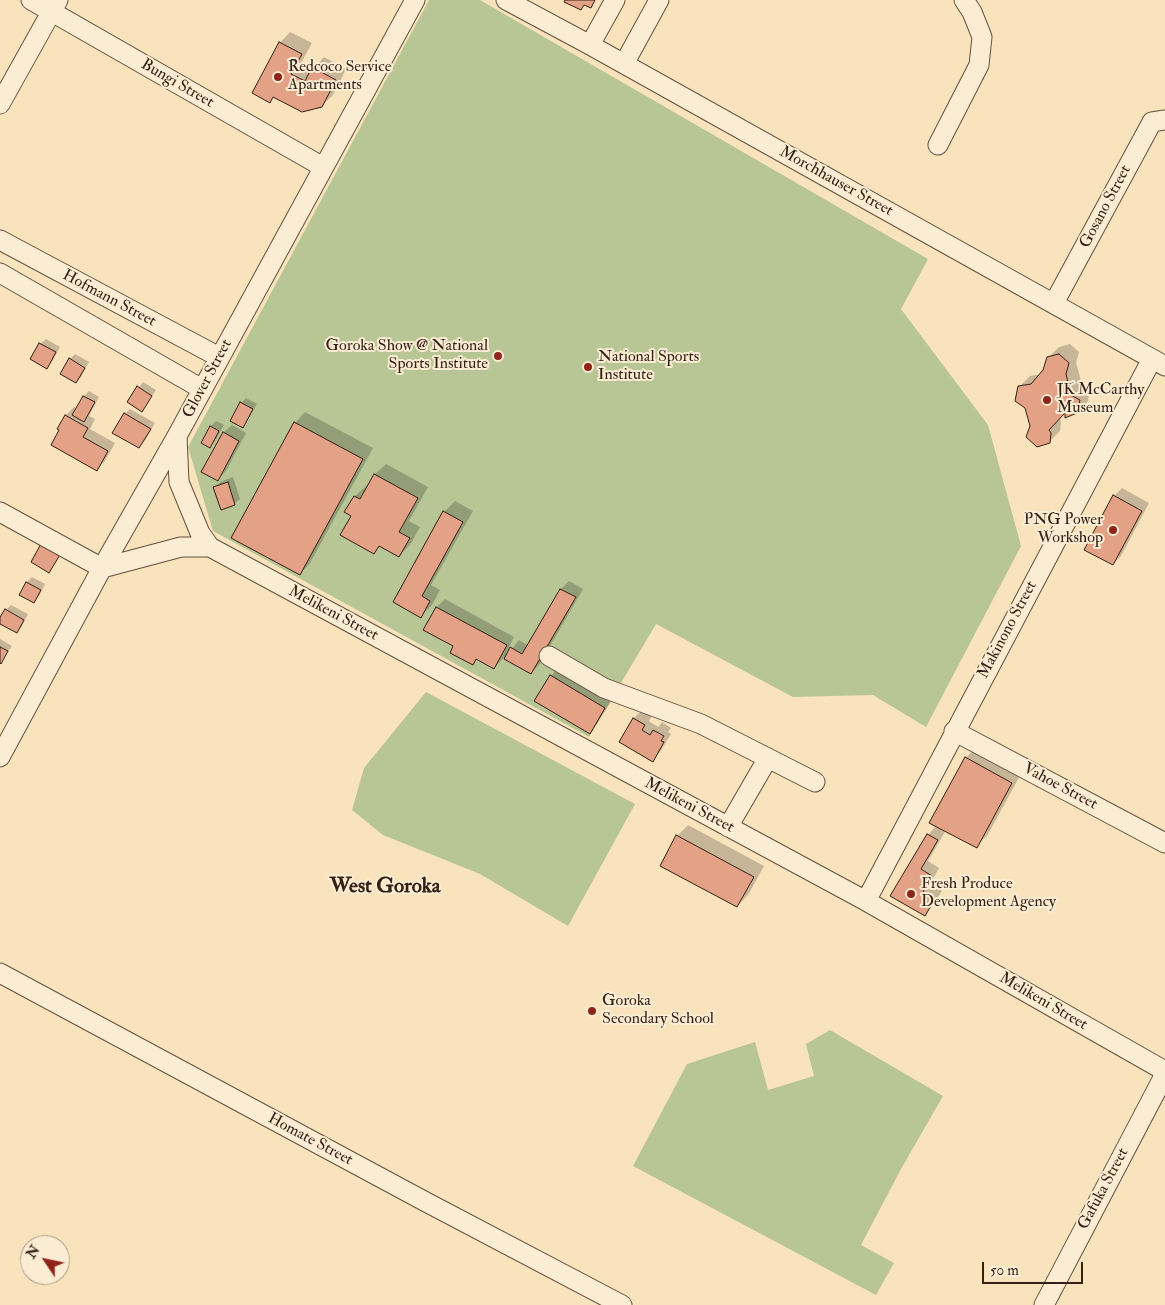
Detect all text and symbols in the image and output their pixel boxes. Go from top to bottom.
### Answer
street label: Bungi Street [137,55,217,113]
place label: Redcoco Service Apartments [288,58,391,96]
marker: Redcoco Service Apartments [272,71,284,83]
street label: Morchhauser Street [776,143,896,221]
street label: Gosano Street [1076,162,1136,252]
street label: Hofmann Street [59,266,159,332]
street label: Glover Street [179,336,237,422]
place label: Goroka Show @ National Sports Institute [326,337,488,375]
place label: National Sports Institute [598,348,699,386]
marker: Goroka Show @ National Sports Institute [492,350,504,362]
marker: National Sports Institute [582,361,594,373]
place label: JK McCarthy Museum [1057,381,1144,419]
marker: JK McCarthy Museum [1041,394,1053,406]
place label: PNG Power Workshop [1024,511,1103,549]
marker: PNG Power Workshop [1107,524,1119,536]
street label: Makinono Street [974,578,1042,682]
street label: Melikeni Street [285,582,381,646]
street label: Vahoe Street [1020,759,1100,815]
street label: Melikeni Street [641,774,737,838]
district label: West Goroka [330,874,440,900]
place label: Fresh Produce Development Agency [921,875,1056,913]
marker: Fresh Produce Development Agency [905,888,917,900]
street label: Melikeni Street [995,969,1091,1035]
place label: Goroka Secondary School [602,992,714,1030]
marker: Goroka Secondary School [586,1005,598,1017]
street label: Homate Street [264,1110,356,1170]
street label: Gafuka Street [1075,1145,1133,1233]
north arrow [20,1235,70,1285]
text: N [22,1242,44,1262]
scale bar [985,1252,1086,1284]
text: 50 m [990,1261,1019,1280]

